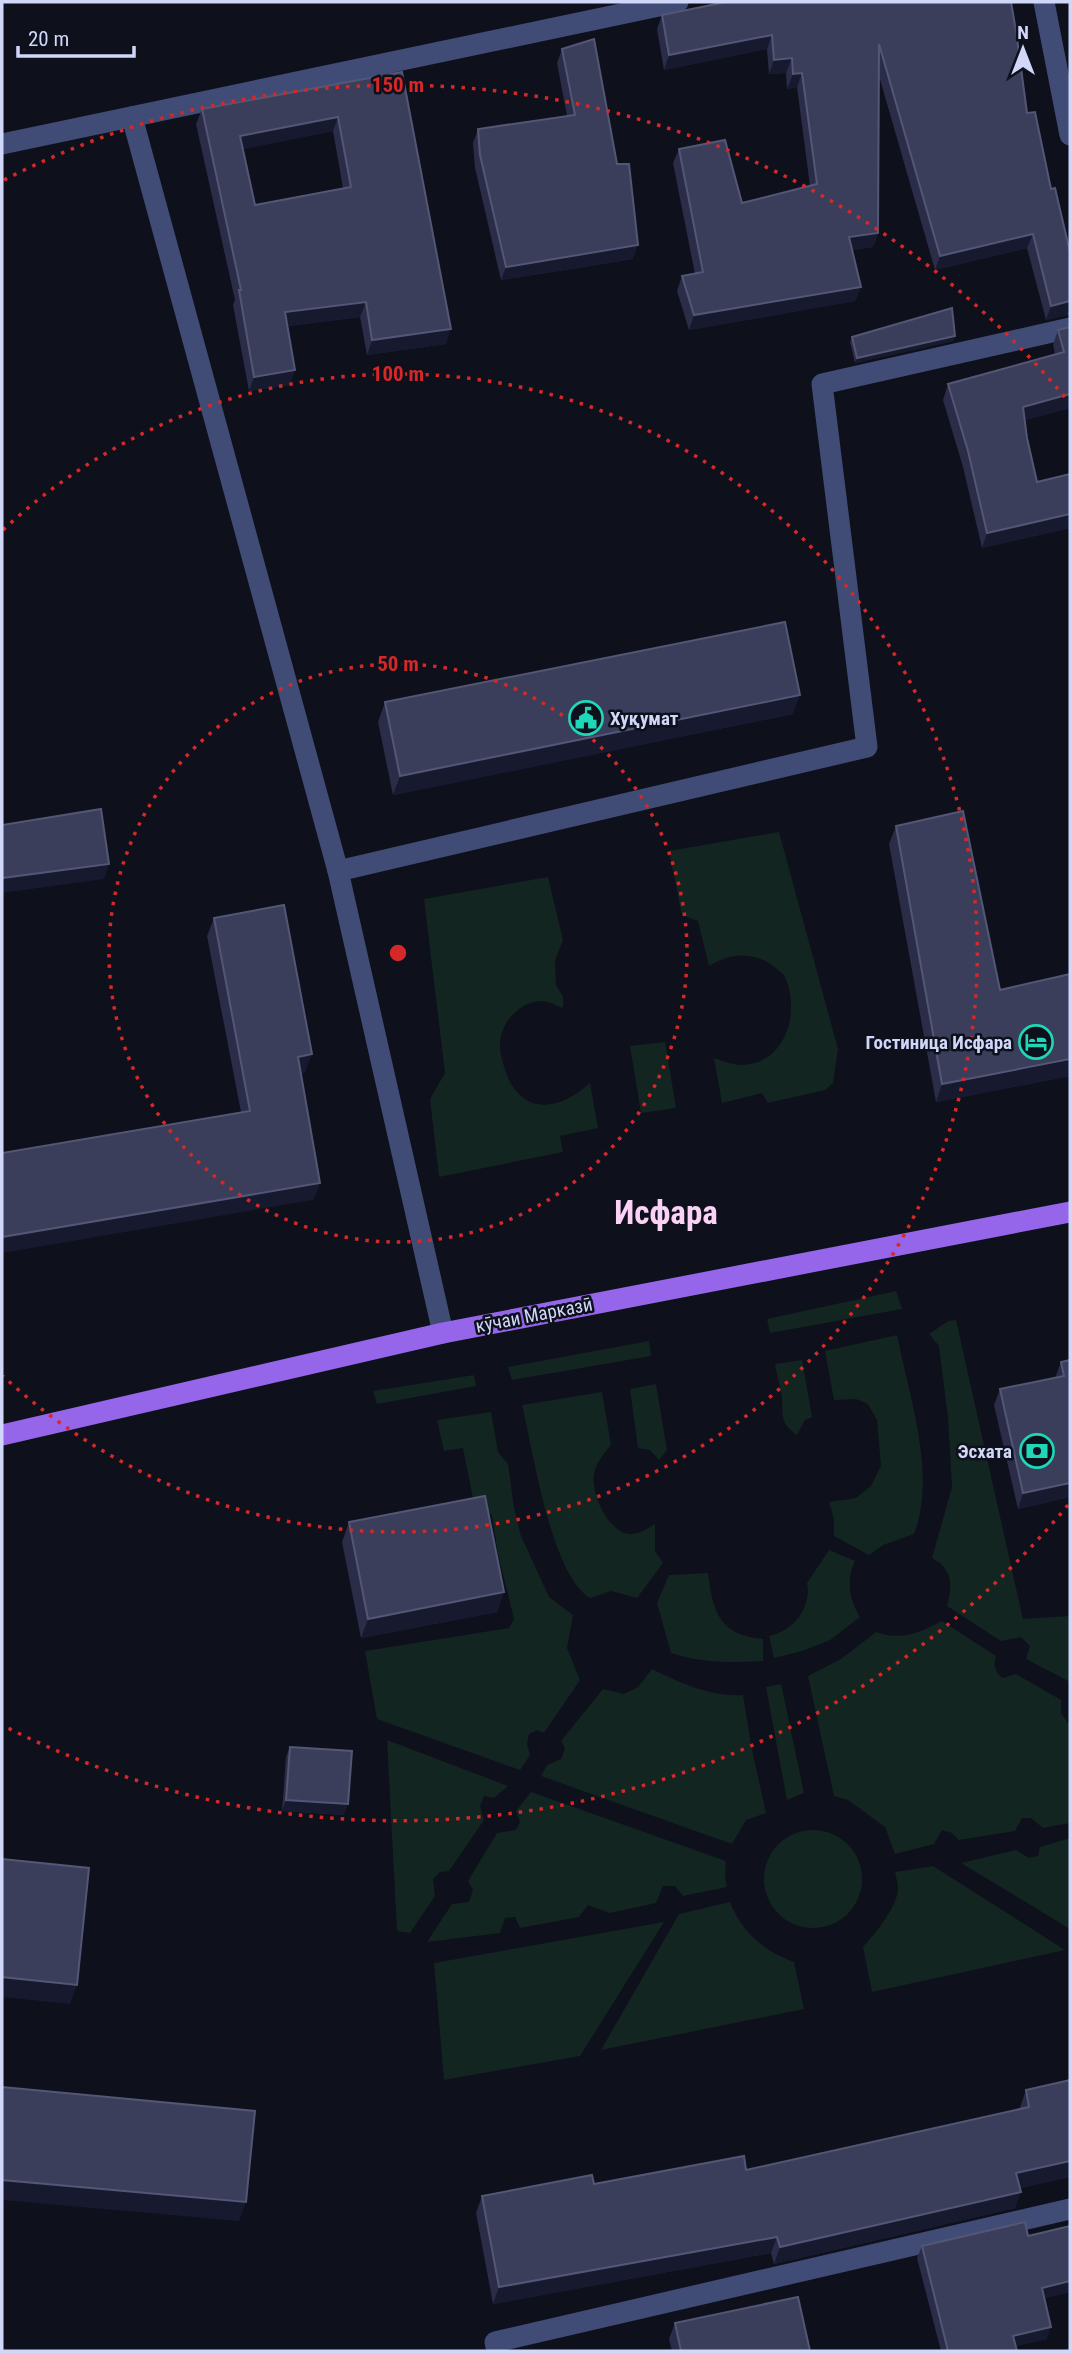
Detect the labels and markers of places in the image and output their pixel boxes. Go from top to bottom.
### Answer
public building icon: Хуқумат [567,699,605,737]
place label: Хуқумат [610,707,679,730]
centre of rings [386,941,410,965]
hotel icon: Гостиница Исфара [1017,1023,1055,1061]
place label: Гостиница Исфара [866,1031,1012,1054]
bank icon: Эсхата [1018,1432,1056,1470]
place label: Эсхата [958,1440,1012,1463]

